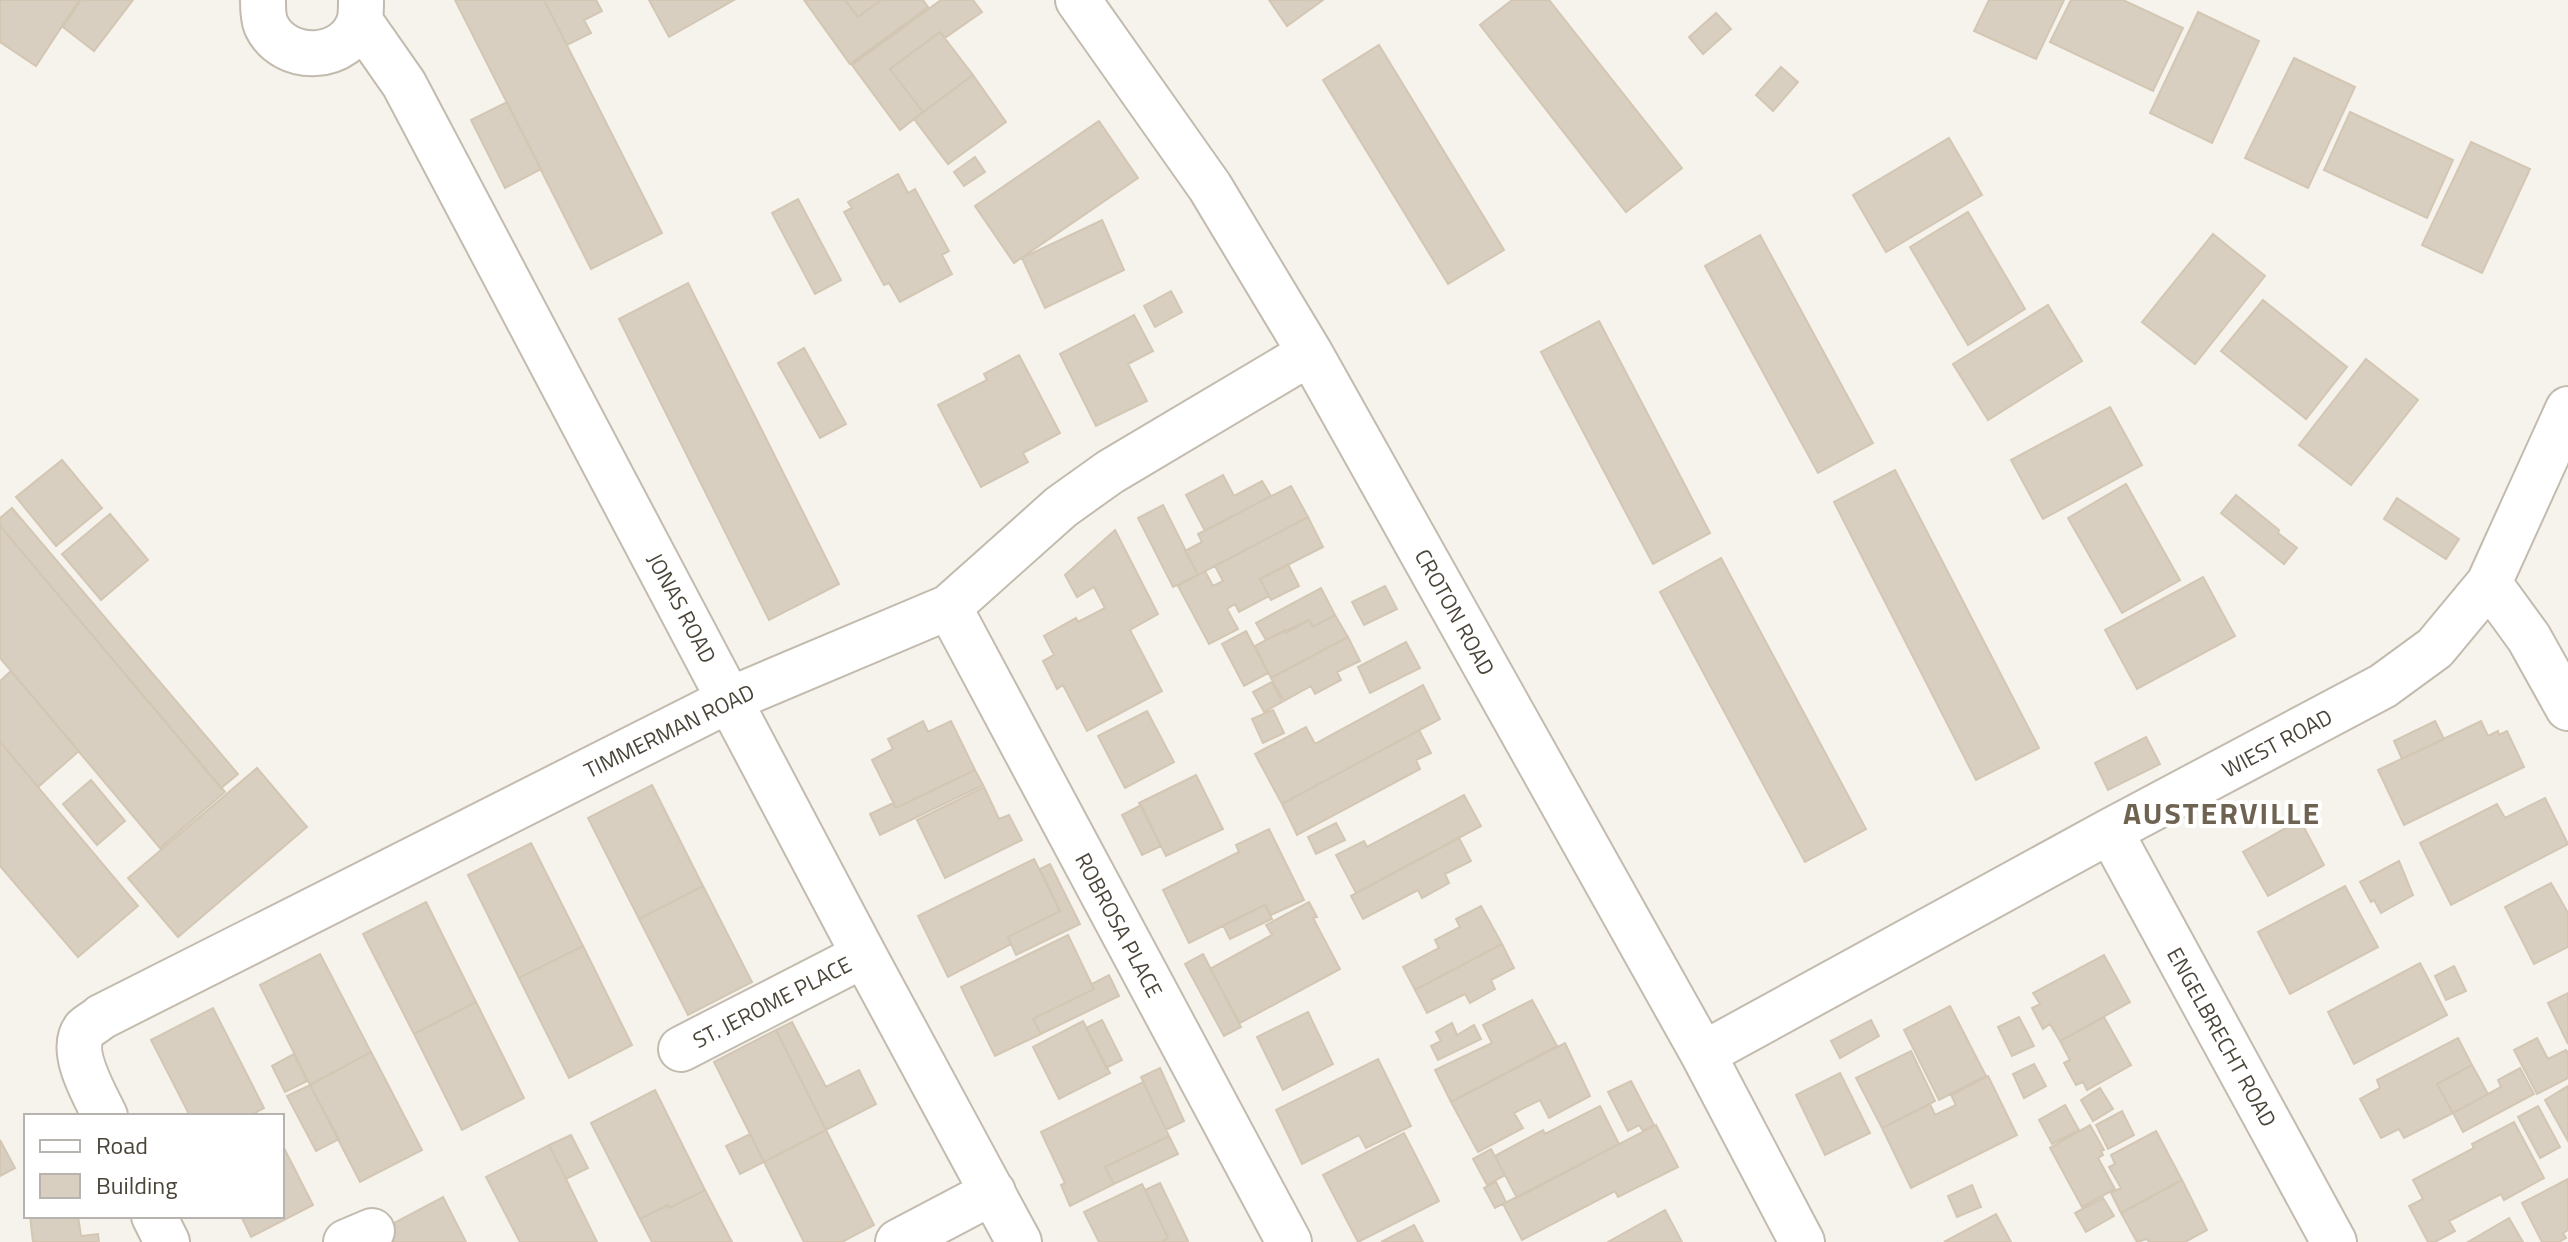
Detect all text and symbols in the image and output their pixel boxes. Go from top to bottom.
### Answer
street label: CROTON ROAD [1406,543,1504,681]
street label: JONAS ROAD [639,547,725,669]
street label: TIMMERMAN ROAD [578,675,760,787]
street label: WIEST ROAD [2216,700,2338,786]
district label: AUSTERVILLE [2123,790,2321,836]
street label: ROBROSA PLACE [1066,846,1172,1004]
street label: ENGELBRECHT ROAD [2158,941,2286,1133]
street label: ST. JEROME PLACE [687,947,857,1057]
legend [24,1114,284,1218]
text: Road [96,1127,148,1163]
text: Building [96,1167,178,1203]

